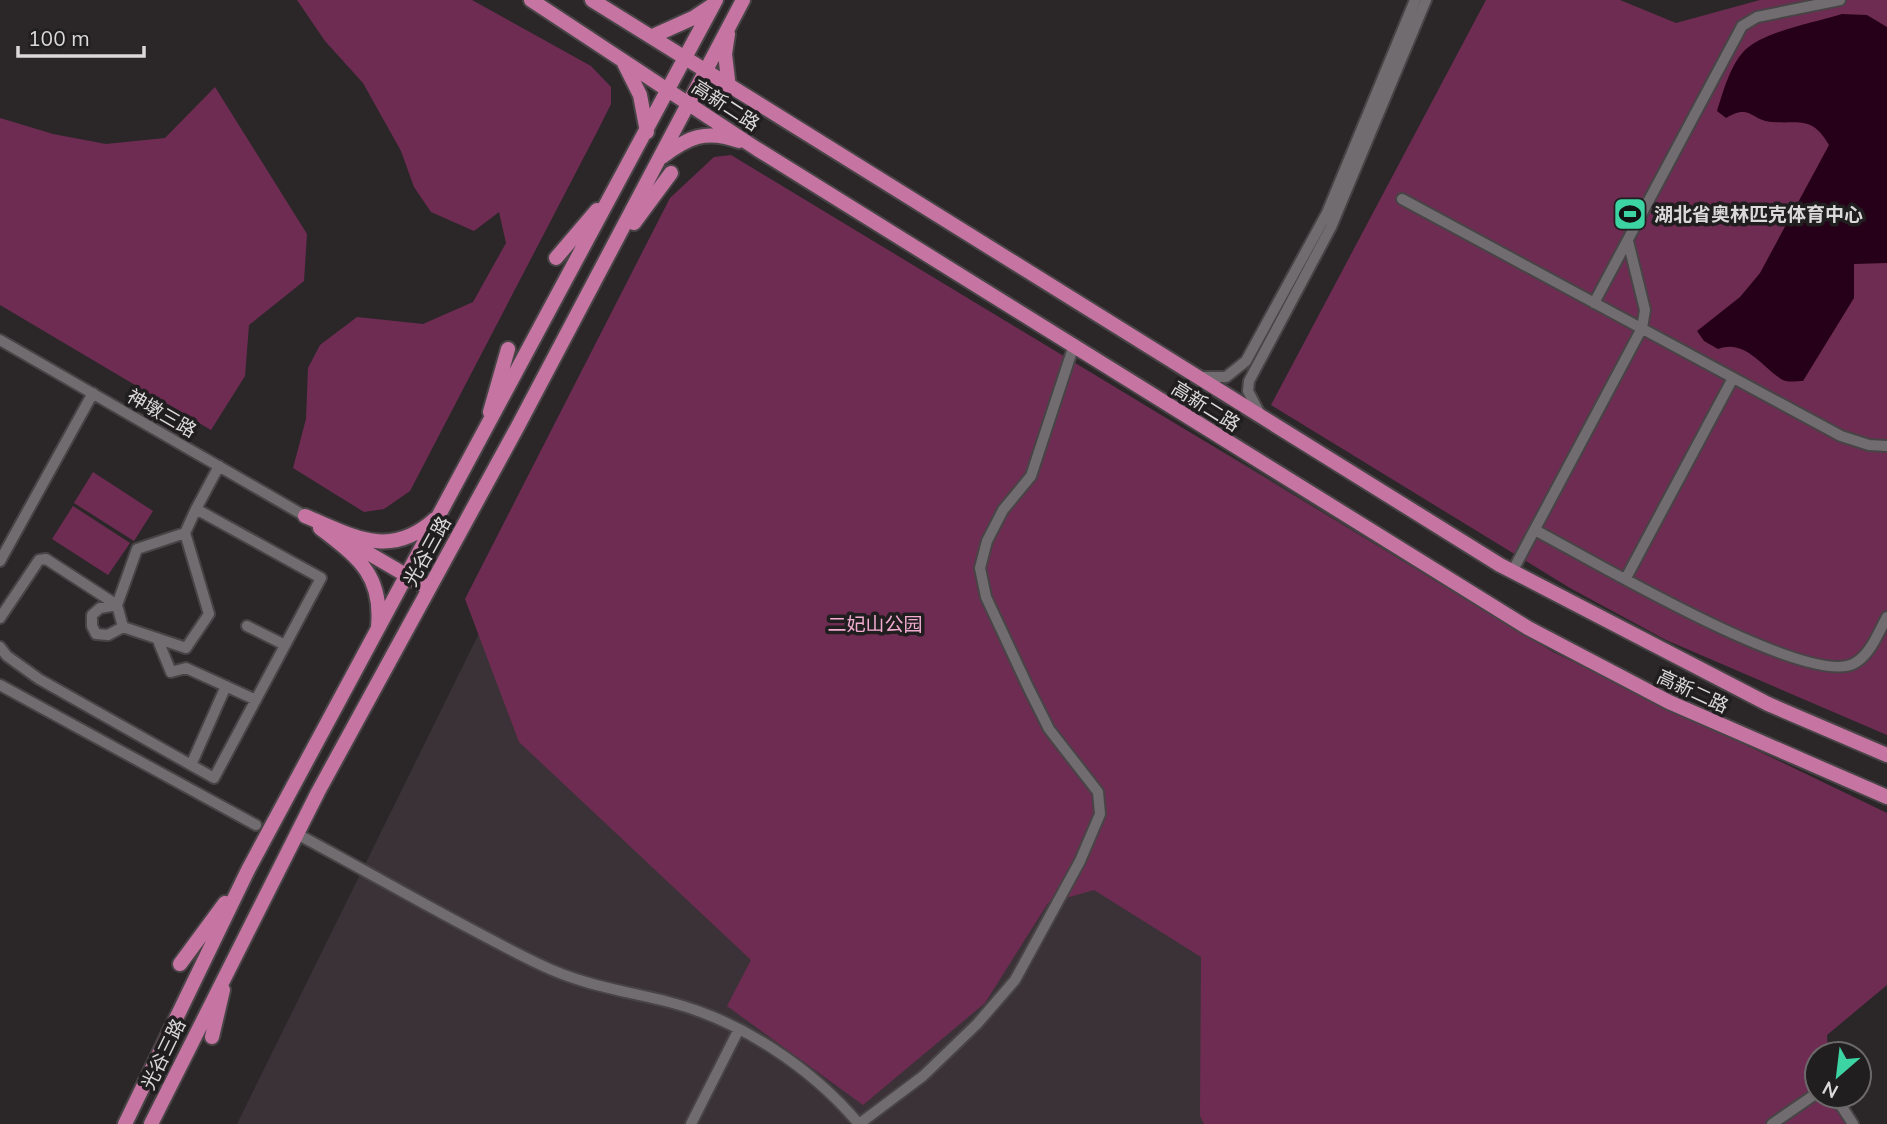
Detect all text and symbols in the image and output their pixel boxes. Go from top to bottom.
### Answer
scale bar [18,14,144,58]
text: 100 m [28,25,90,51]
street label: 高新二路 [688,74,764,136]
sports icon: 湖北省奥林匹克体育中心 [1611,195,1649,233]
place label: 湖北省奥林匹克体育中心 [1654,202,1863,226]
street label: 高新二路 [1167,376,1245,436]
street label: 神墩三路 [123,384,201,442]
street label: 光谷三路 [398,512,456,590]
park label: 二妃山公园 [827,612,923,636]
street label: 高新二路 [1653,664,1733,718]
street label: 光谷三路 [136,1015,190,1093]
north arrow [1803,1040,1873,1110]
text: N [1818,1076,1842,1104]

